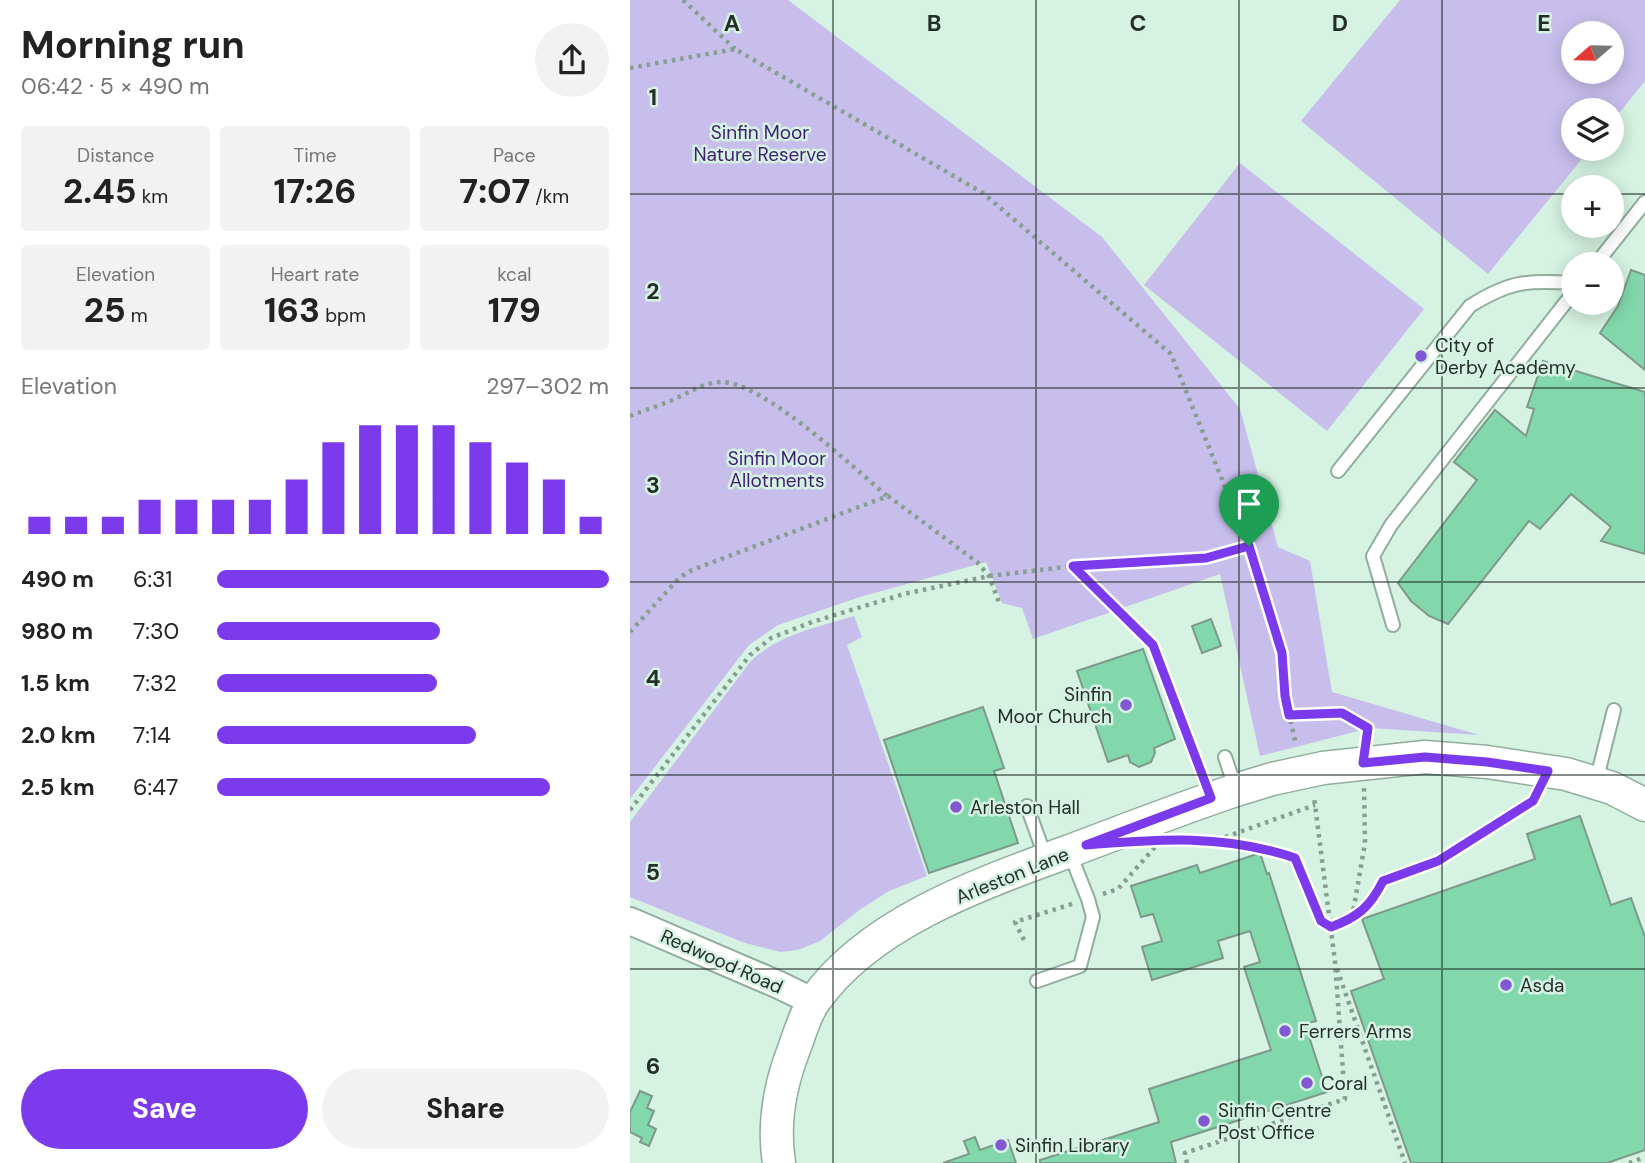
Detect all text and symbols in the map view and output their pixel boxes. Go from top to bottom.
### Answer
text: A [724,8,740,38]
text: B [927,8,941,38]
text: C [1130,8,1146,38]
text: D [1332,8,1348,38]
text: E [1537,8,1551,38]
text: Morning run [21,20,245,70]
north arrow [1561,21,1624,84]
map controls [1561,21,1624,315]
button: share [535,23,609,97]
text: 06:42 · 5 × 490 m [21,71,210,101]
text: 1 [649,82,657,112]
button: layers [1561,98,1624,161]
park label: Sinfin Moor Nature Reserve [693,120,827,167]
text: Distance [77,143,154,168]
text: Time [294,143,336,168]
text: Pace [493,143,536,168]
text: 2.45 [63,168,137,214]
text: 17:26 [274,168,356,214]
text: 7:07 [459,168,530,214]
button: + [1561,175,1624,238]
text: km [137,184,168,209]
text: /km [530,184,569,209]
button: − [1561,252,1624,315]
text: Elevation [76,262,155,287]
text: Heart rate [271,262,359,287]
text: kcal [497,262,531,287]
text: 2 [646,276,660,306]
text: 25 [84,287,126,333]
text: 163 [264,287,320,333]
text: 179 [488,287,541,333]
text: m [126,303,148,328]
text: bpm [320,303,366,328]
place label: City of Derby Academy [1435,333,1576,380]
marker: City of Derby Academy [1413,348,1429,364]
text: Elevation [21,371,117,401]
text: 297–302 m [486,371,609,401]
park label: Sinfin Moor Allotments [728,446,826,493]
text: 3 [646,470,660,500]
pin [1219,474,1279,546]
icon: arrive [1230,485,1268,523]
text: 490 m [21,564,94,594]
text: 6:31 [133,564,172,594]
text: 980 m [21,616,93,646]
text: 7:30 [133,616,179,646]
text: 4 [646,663,661,693]
text: 1.5 km [21,668,90,698]
text: 7:32 [133,668,177,698]
place label: Sinfin Moor Church [998,682,1112,729]
marker: Sinfin Moor Church [1118,697,1134,713]
text: 2.0 km [21,720,96,750]
text: 7:14 [133,720,171,750]
text: 2.5 km [21,772,95,802]
text: 6:47 [133,772,178,802]
place label: Arleston Hall [970,795,1080,820]
marker: Arleston Hall [948,799,964,815]
street label: Arleston Lane [952,841,1073,910]
text: 5 [646,857,660,887]
street label: Redwood Road [657,923,787,1000]
place label: Asda [1520,973,1564,998]
marker: Asda [1498,977,1514,993]
place label: Ferrers Arms [1299,1019,1412,1044]
marker: Ferrers Arms [1277,1023,1293,1039]
text: 6 [646,1051,660,1081]
button: Save [21,1069,308,1149]
button: Share [322,1069,609,1149]
place label: Coral [1321,1071,1368,1096]
marker: Coral [1299,1075,1315,1091]
place label: Sinfin Centre Post Office [1218,1098,1331,1145]
marker: Sinfin Centre Post Office [1196,1113,1212,1129]
place label: Sinfin Library [1015,1133,1130,1158]
marker: Sinfin Library [993,1137,1009,1153]

